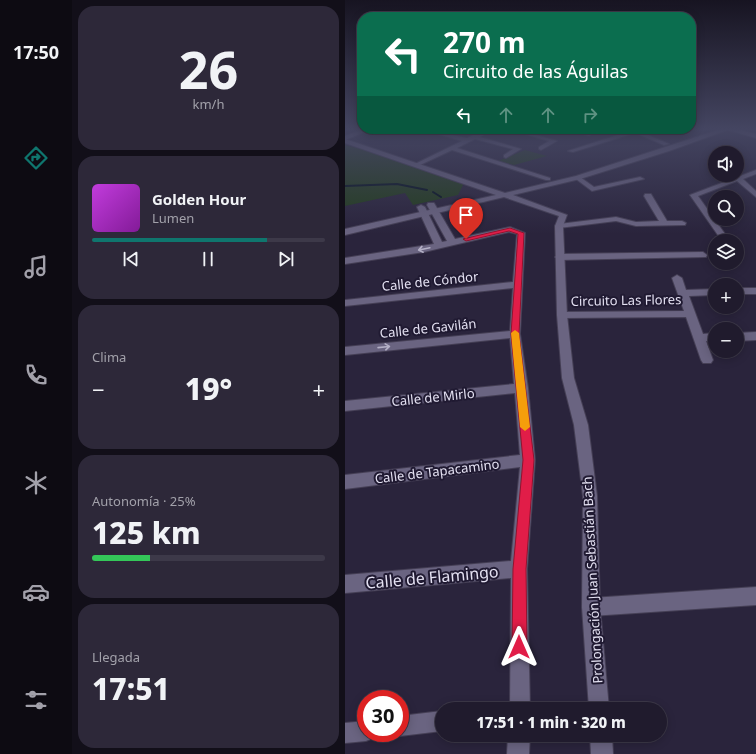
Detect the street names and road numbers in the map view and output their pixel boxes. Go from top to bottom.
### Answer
street label: Calle de Cóndor [381,267,480,295]
street label: Circuito Las Flores [571,290,681,310]
street label: Calle de Gavilán [379,314,477,342]
street label: Calle de Mirlo [391,384,476,410]
street label: Calle de Tapacamino [374,454,500,488]
street label: Prolongación Juan Sebastián Bach [578,476,606,684]
street label: Calle de Flamingo [365,560,499,594]

